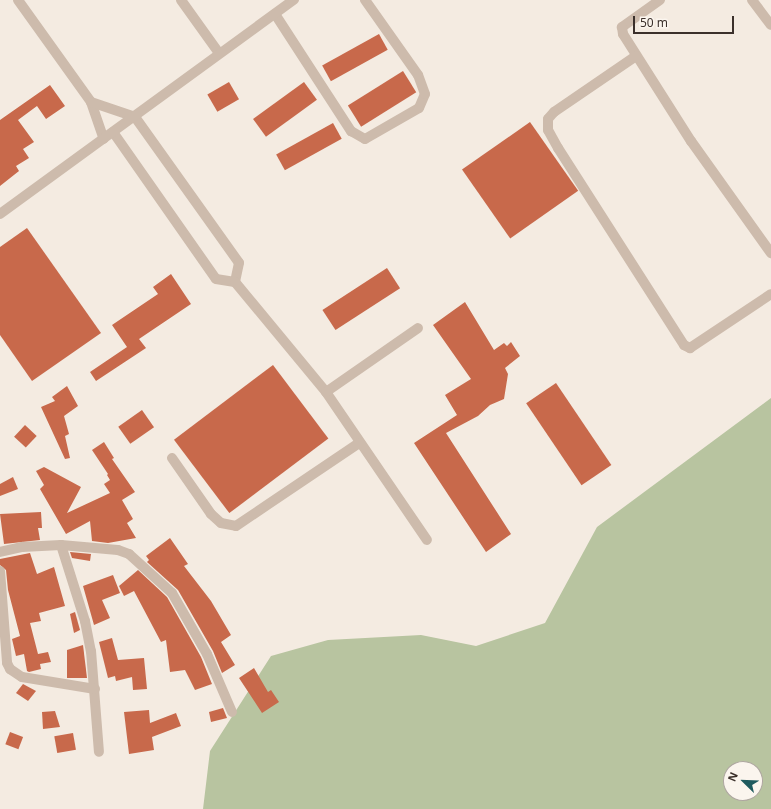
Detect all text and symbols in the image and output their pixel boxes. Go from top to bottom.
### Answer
scale bar [635,8,736,34]
text: 50 m [640,14,668,31]
north arrow [723,761,763,801]
text: N [724,769,741,784]

